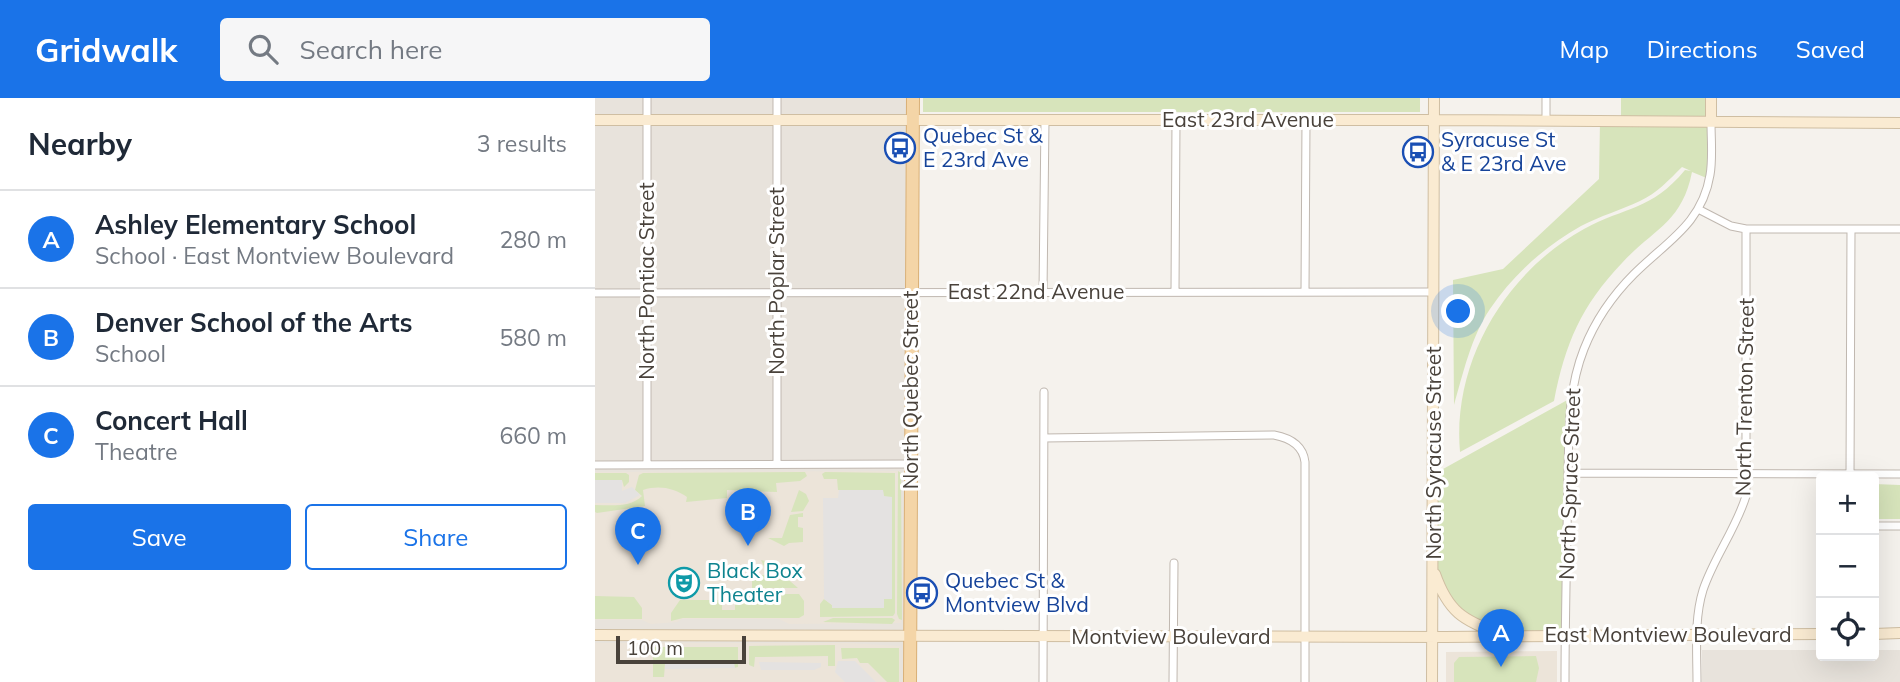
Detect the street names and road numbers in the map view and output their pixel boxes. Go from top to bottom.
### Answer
street label: East 23rd Avenue [1162,106,1334,132]
street label: North Pontiac Street [633,182,659,380]
street label: North Poplar Street [763,187,789,375]
street label: East 22nd Avenue [948,278,1124,304]
street label: North Quebec Street [897,291,923,489]
street label: North Trenton Street [1729,298,1759,496]
street label: North Syracuse Street [1420,346,1446,560]
street label: North Spruce Street [1553,388,1585,580]
street label: East Montview Boulevard [1544,621,1792,647]
street label: Montview Boulevard [1071,623,1271,649]

